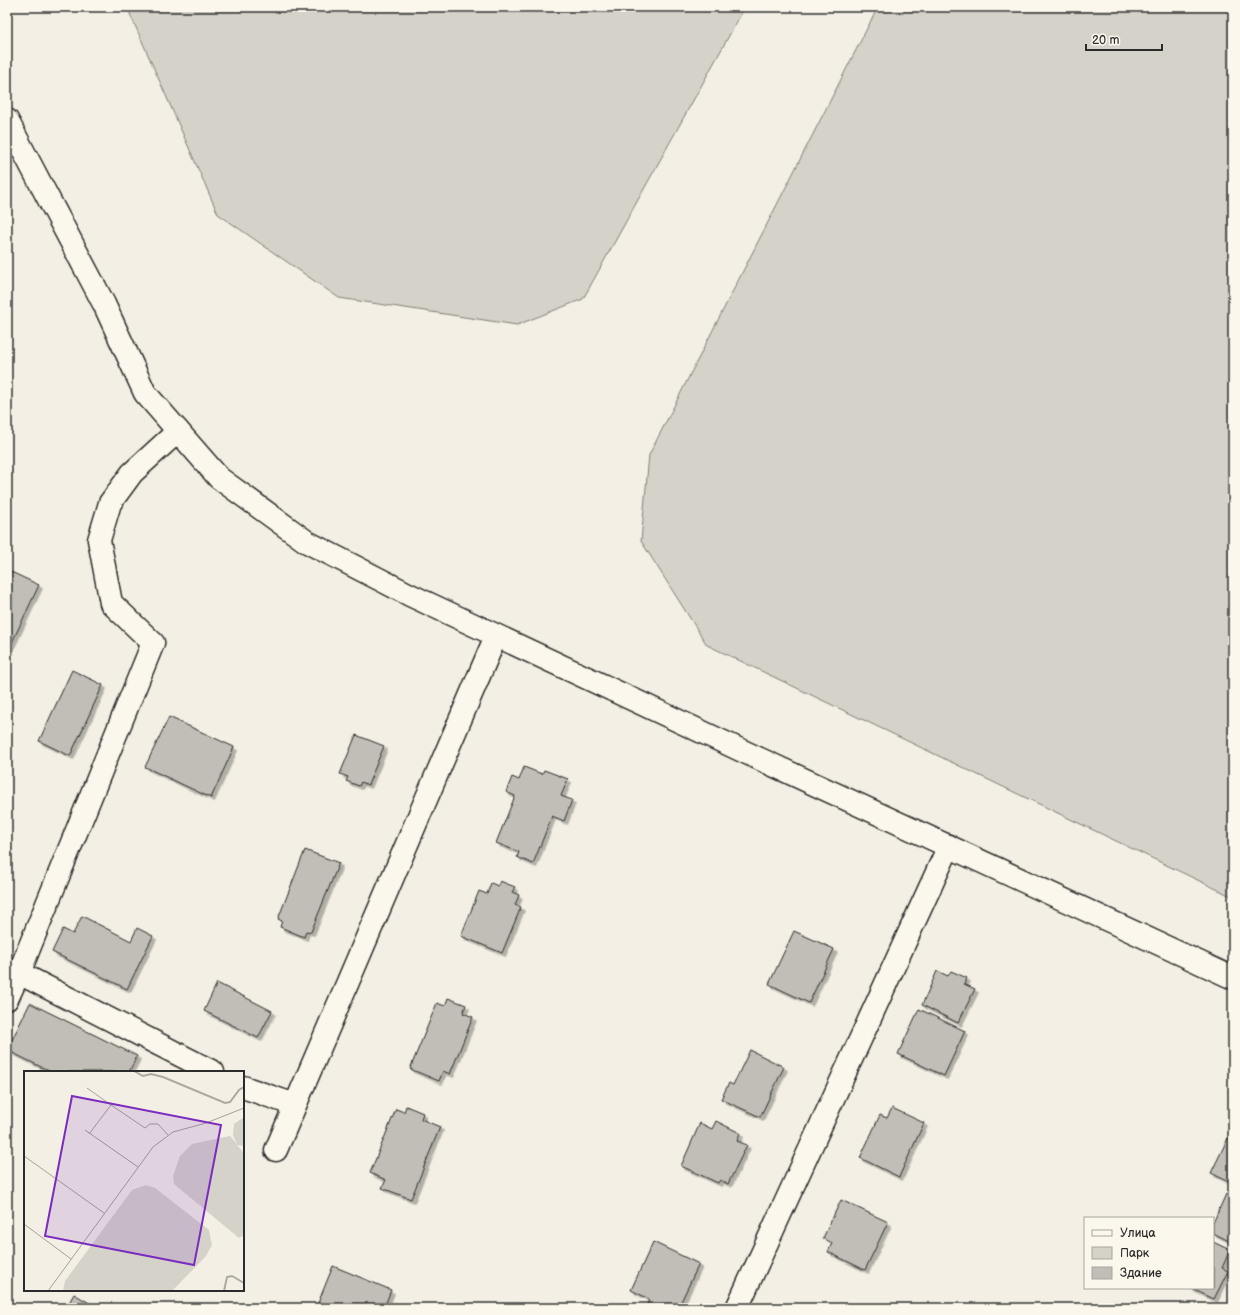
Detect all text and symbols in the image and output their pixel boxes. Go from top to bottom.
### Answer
scale bar [1086,26,1162,52]
text: 20 m [1092,33,1119,48]
inset map [24,1071,244,1291]
legend [1084,1217,1214,1289]
text: Улица [1120,1226,1156,1241]
text: Парк [1120,1246,1150,1261]
text: Здание [1120,1266,1162,1281]

